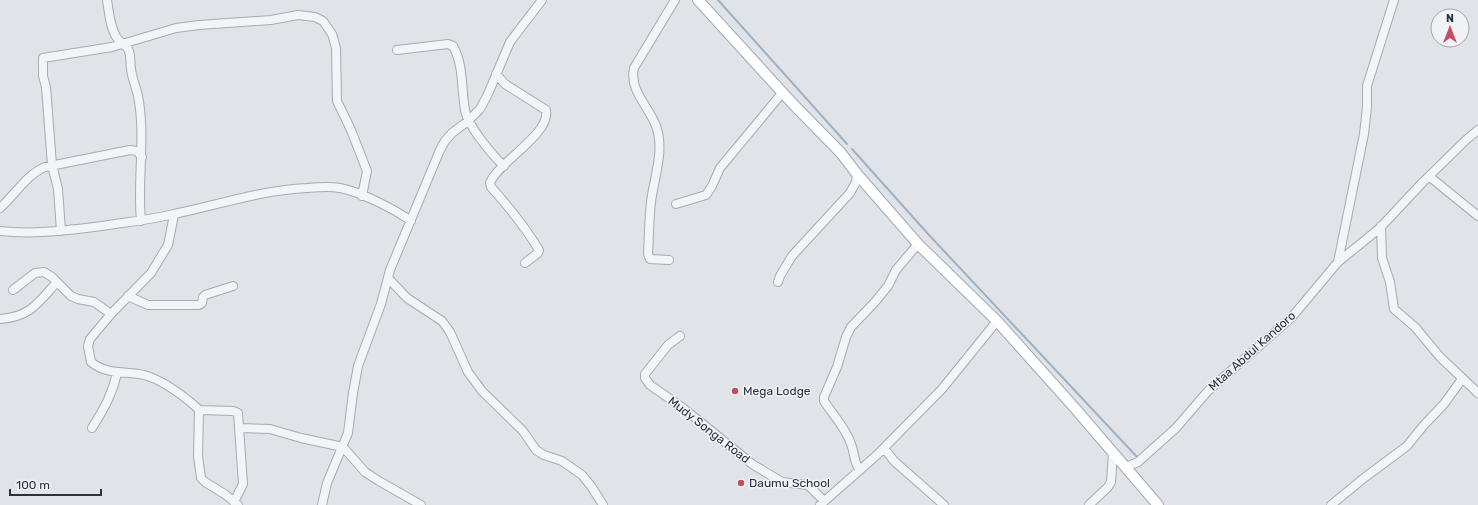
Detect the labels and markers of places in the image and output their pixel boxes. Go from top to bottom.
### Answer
place label: Mega Lodge [743,384,811,398]
marker: Mega Lodge [730,386,740,396]
place label: Daumu School [749,476,830,490]
marker: Daumu School [736,478,746,488]

